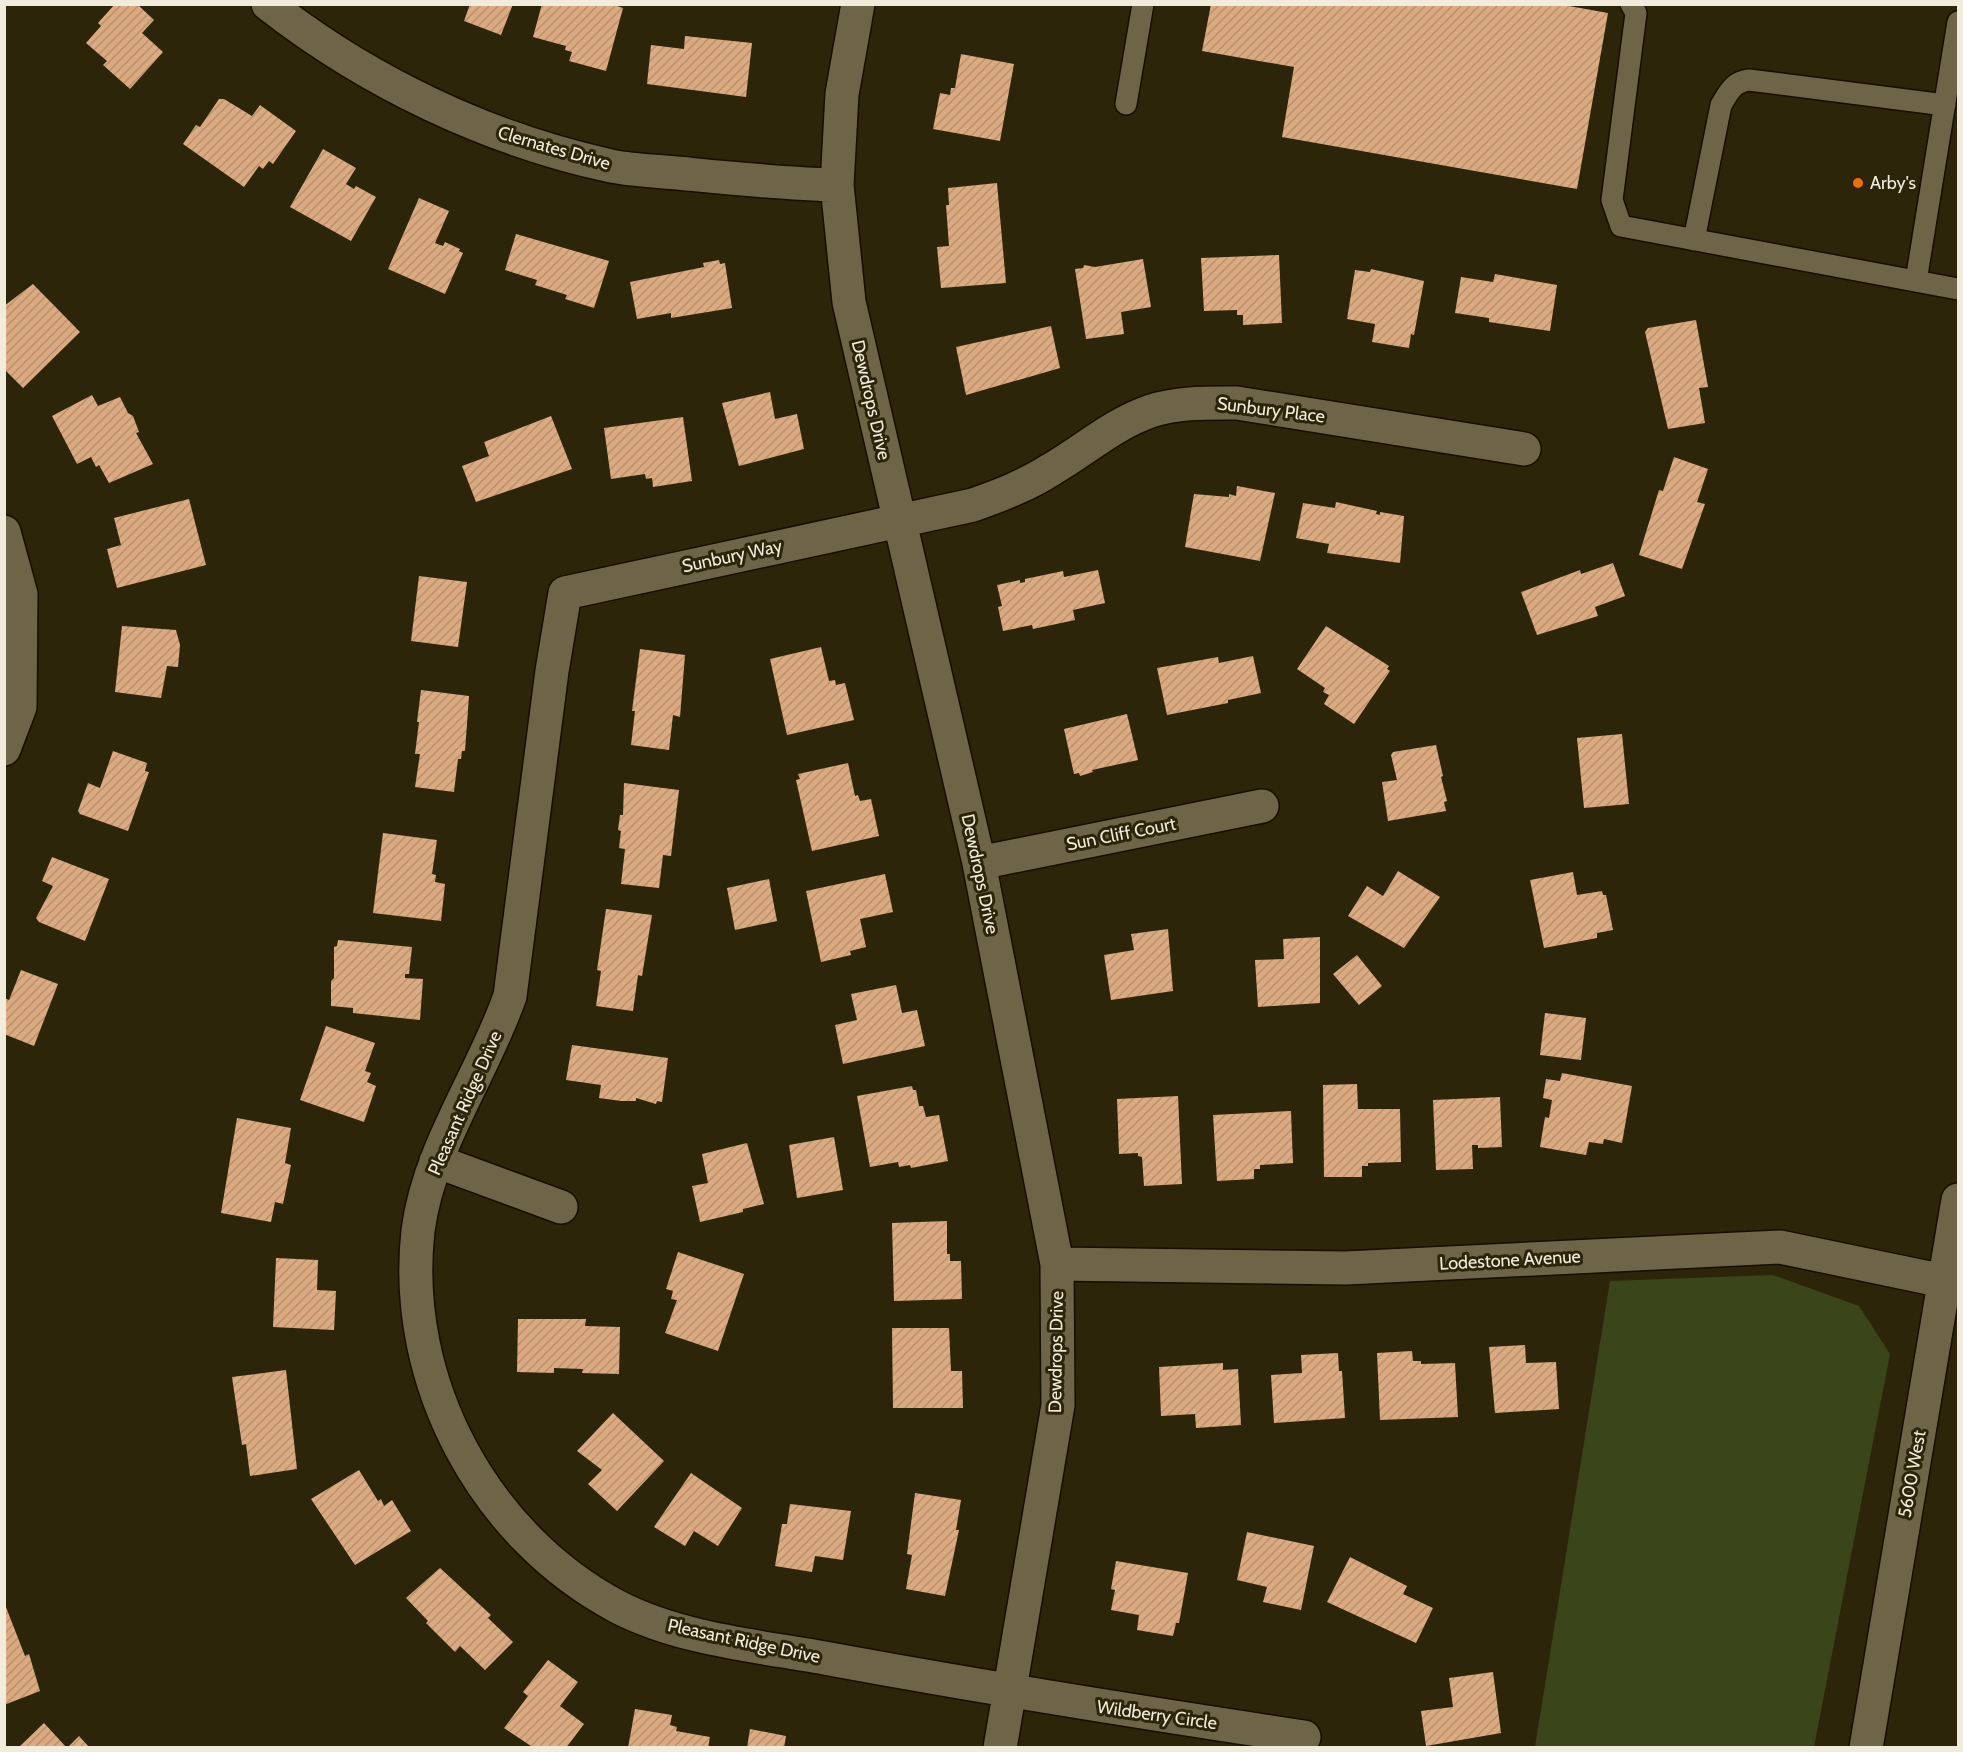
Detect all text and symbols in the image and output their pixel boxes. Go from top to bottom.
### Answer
street label: Clernates Drive [495,121,613,175]
place label: Arby's [1870,172,1916,194]
marker: Arby's [1851,176,1865,190]
street label: Dewdrops Drive [847,338,895,462]
street label: Sunbury Place [1216,392,1326,428]
street label: Sunbury Way [680,535,784,577]
street label: Dewdrops Drive [957,812,1003,936]
street label: Sun Cliff Court [1064,813,1178,855]
street label: Pleasant Ridge Drive [423,1027,507,1179]
street label: Lodestone Avenue [1439,1245,1581,1275]
street label: Dewdrops Drive [1044,1291,1068,1413]
street label: 5600 West [1894,1429,1930,1519]
street label: Pleasant Ridge Drive [666,1614,822,1668]
street label: Wildberry Circle [1096,1696,1218,1734]

